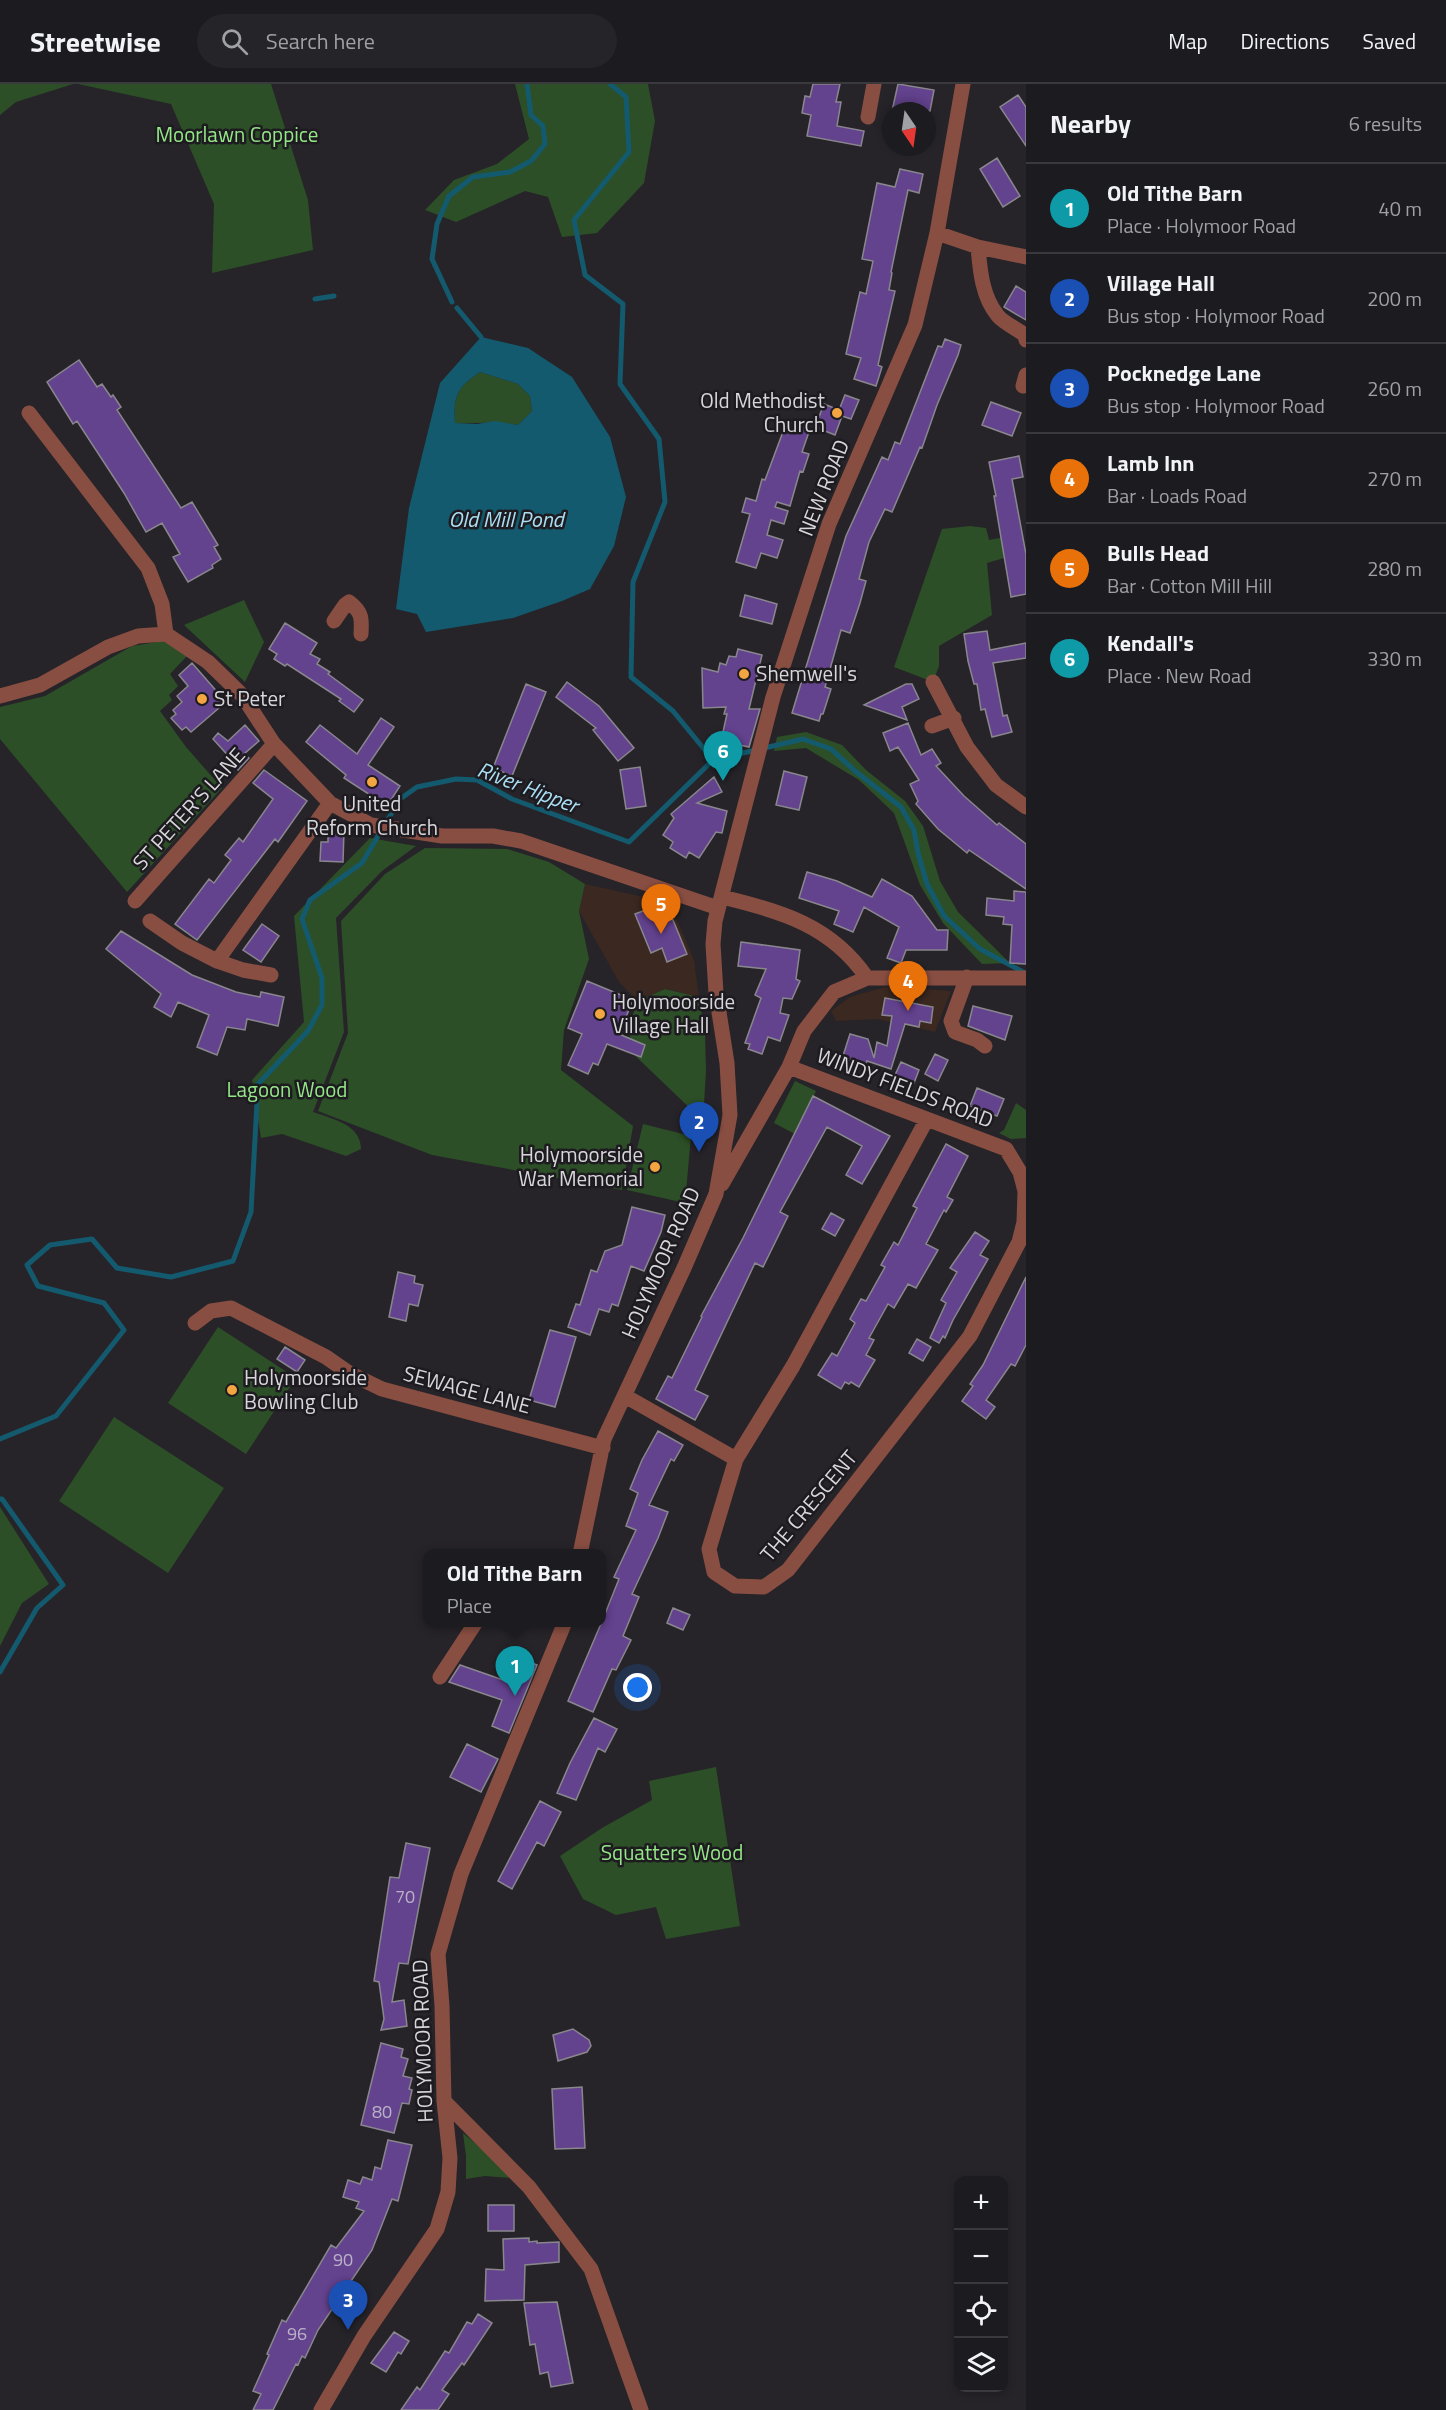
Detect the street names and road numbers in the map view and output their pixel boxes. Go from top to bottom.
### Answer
street label: NEW ROAD [789,435,857,541]
street label: ST PETER'S LANE [124,740,252,877]
street label: WINDY FIELDS ROAD [812,1039,998,1135]
street label: HOLYMOOR ROAD [612,1182,708,1344]
street label: SEWAGE LANE [400,1357,535,1421]
street label: THE CRESCENT [752,1443,865,1568]
street label: HOLYMOOR ROAD [403,1959,441,2123]

